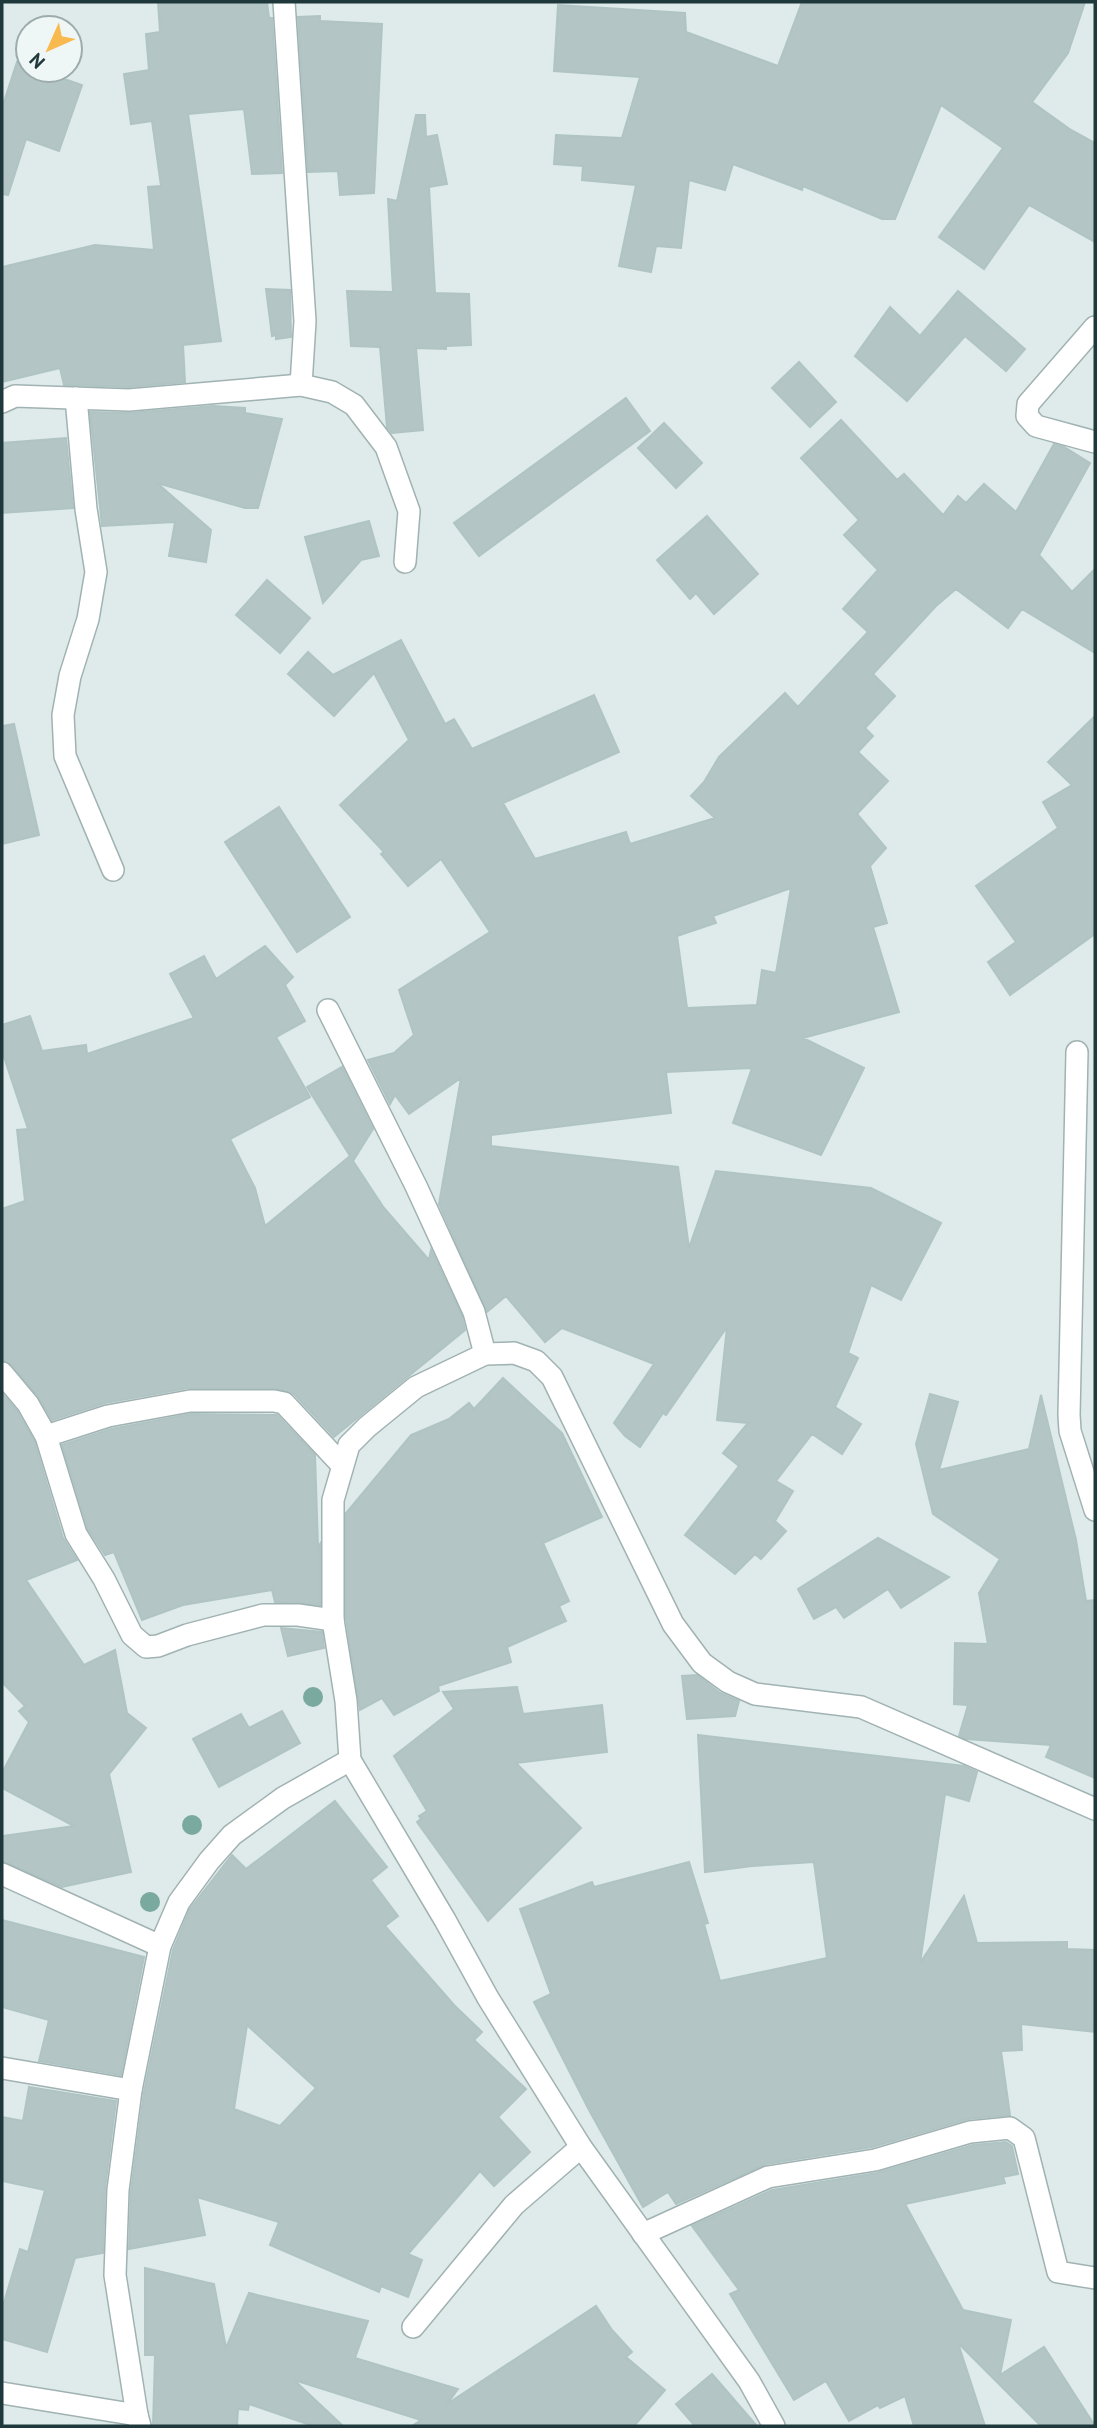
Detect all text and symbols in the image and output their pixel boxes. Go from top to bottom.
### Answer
north arrow [14,14,84,84]
text: N [24,48,50,74]

